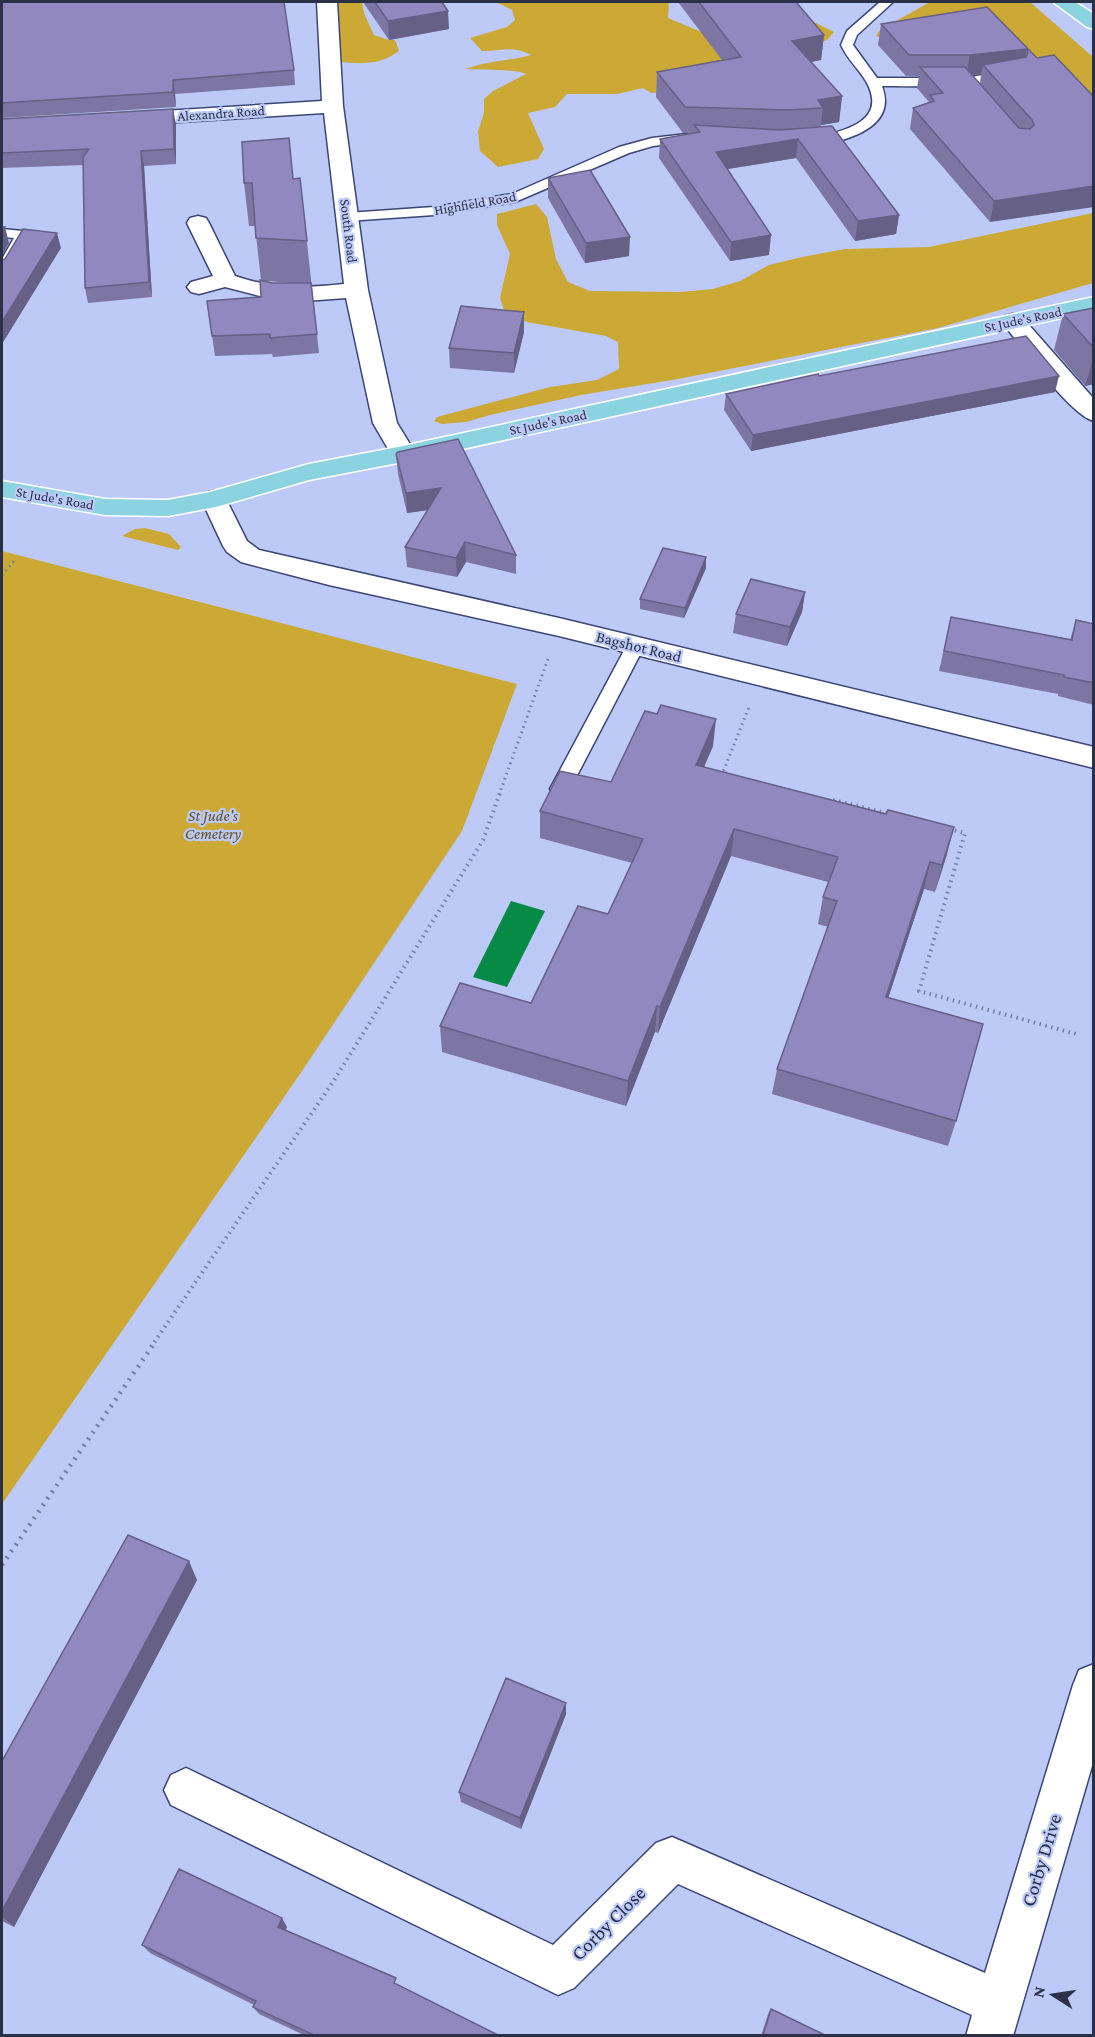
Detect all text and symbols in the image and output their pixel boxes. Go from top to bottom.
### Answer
street label: Alexandra Road [177,102,266,124]
street label: Highfield Road [433,188,518,218]
street label: South Road [337,198,361,264]
street label: St Jude's Road [983,303,1064,335]
street label: St Jude's Road [508,406,589,438]
street label: St Jude's Road [15,483,96,513]
street label: Bagshot Road [594,628,684,666]
park label: St Jude's Cemetery [185,807,242,843]
street label: Corby Drive [1017,1811,1066,1909]
street label: Corby Close [566,1881,650,1965]
north arrow [1023,1965,1083,2025]
text: N [1029,1985,1048,1999]

